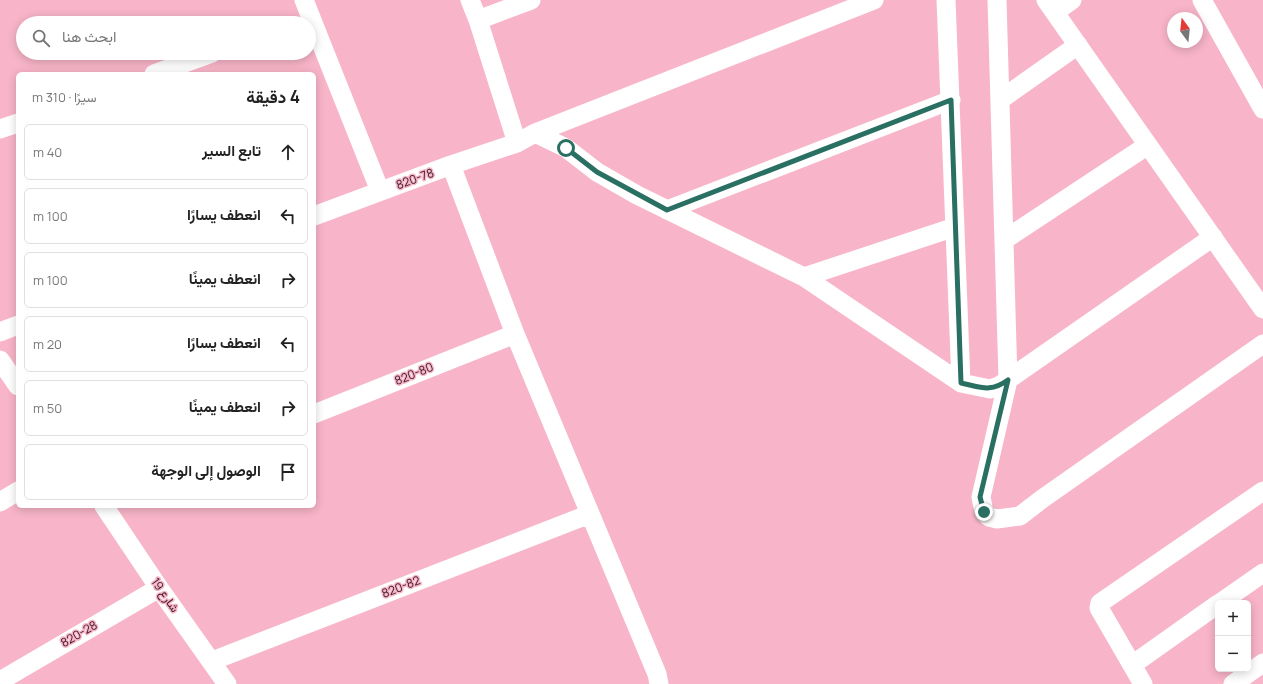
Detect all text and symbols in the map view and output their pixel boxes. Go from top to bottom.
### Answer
north arrow [1167,12,1203,48]
search box [16,16,316,60]
text: ابحث هنا [62,26,116,47]
icon: search [30,27,52,49]
text: 4 دقيقة [246,85,300,108]
text: سيرًا · 310 m [32,88,97,106]
route start [557,139,575,157]
text: تابع السير [202,140,261,161]
icon: ahead [277,141,299,163]
text: 40 m [33,143,62,161]
street label: 820-78 [394,164,436,193]
text: انعطف يسارًا [187,204,261,225]
icon: left [277,205,299,227]
text: 100 m [33,207,68,225]
text: انعطف يمينًا [189,268,261,289]
icon: right [277,269,299,291]
text: 100 m [33,271,68,289]
text: انعطف يسارًا [187,332,261,353]
icon: left [277,333,299,355]
text: 20 m [33,335,62,353]
street label: 820-80 [392,358,436,389]
text: انعطف يمينًا [189,396,261,417]
icon: right [277,397,299,419]
text: 50 m [33,399,62,417]
text: الوصول إلى الوجهة [151,460,261,481]
icon: arrive [277,461,299,483]
route end [975,503,993,521]
street label: 820-82 [379,571,423,602]
street label: شارع 19 [147,574,183,616]
map controls [1215,600,1251,672]
button: + [1215,600,1251,636]
street label: 820-28 [57,616,100,651]
button: − [1215,636,1251,672]

